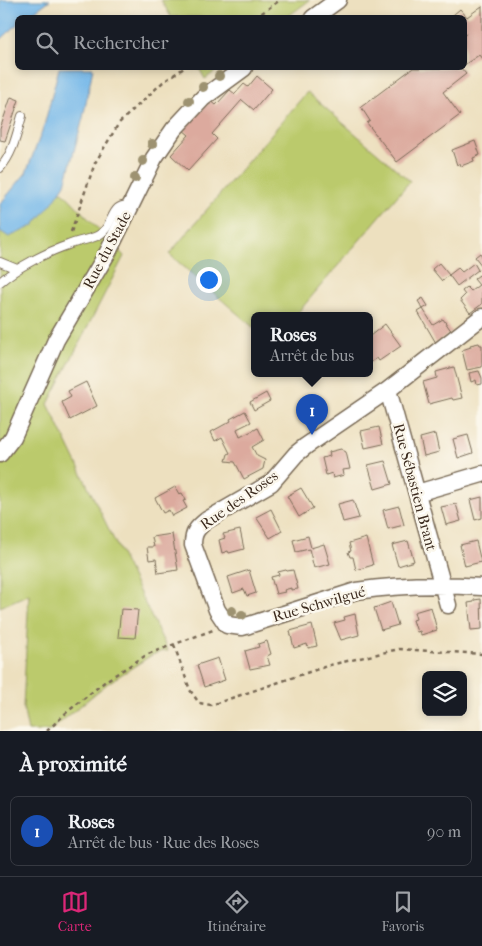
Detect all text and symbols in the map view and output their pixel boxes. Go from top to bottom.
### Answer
search box [15,15,467,70]
icon: search [33,29,61,57]
text: Rechercher [73,32,169,54]
street label: Rue du Stade [79,208,135,292]
your location [196,267,222,293]
popup [251,312,373,377]
text: Roses [270,324,316,346]
text: Arrêt de bus [270,346,354,365]
pin: 1 [296,394,328,435]
street label: Rue Sébastien Brant [389,421,441,553]
street label: Rue des Roses [197,466,282,533]
street label: Rue Schwilgué [270,582,368,626]
map controls [422,671,467,716]
button: layers [422,671,467,716]
text: À proximité [20,752,127,776]
text: Roses [68,811,115,833]
text: 1 [34,822,40,841]
text: 90 m [427,822,461,841]
text: Arrêt de bus · Rue des Roses [68,833,259,852]
tab: Carte [58,888,92,935]
tab: Itinéraire [207,888,266,935]
tab: Favoris [382,888,424,935]

